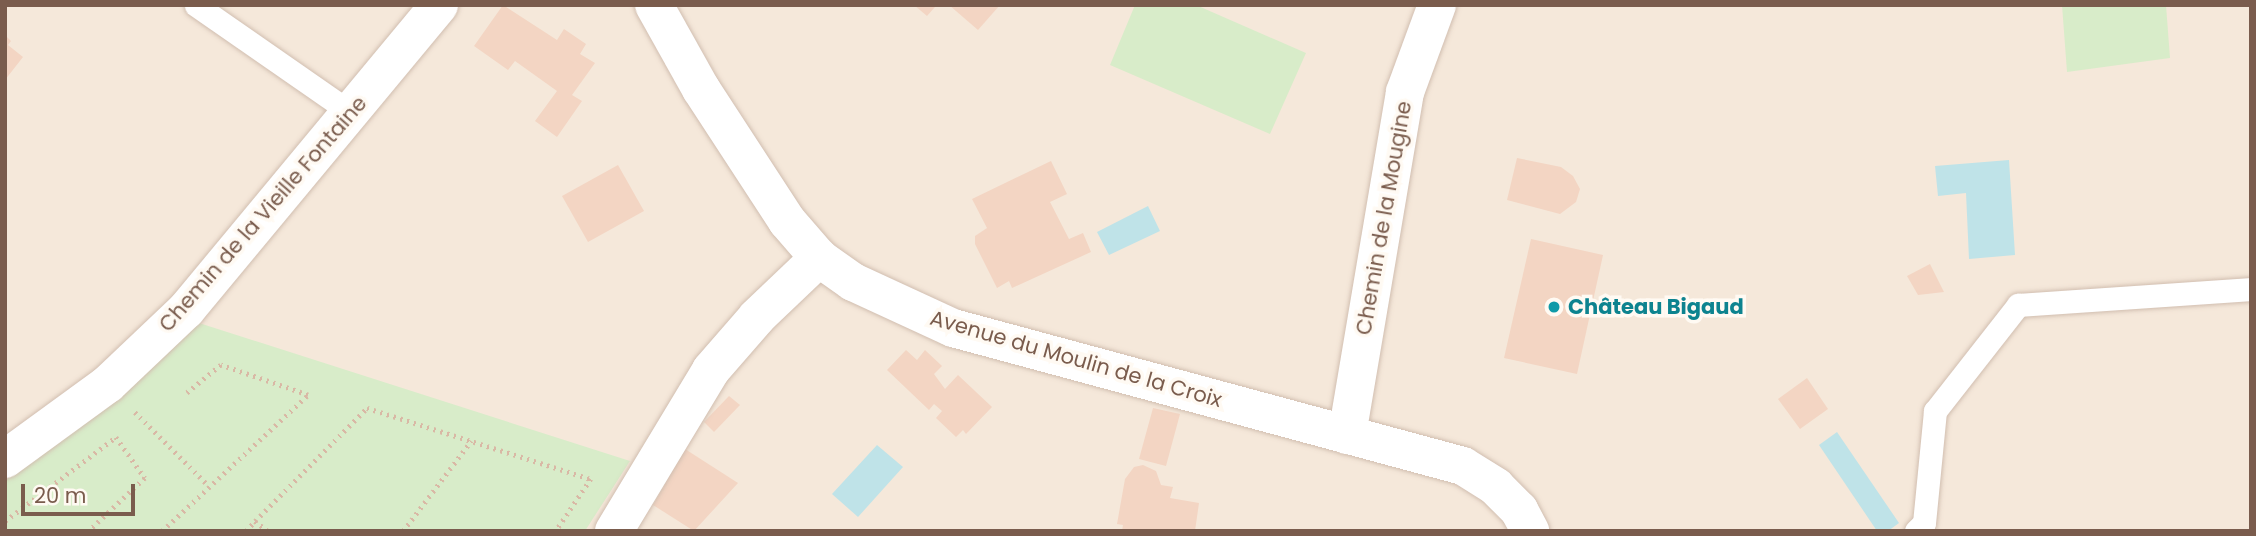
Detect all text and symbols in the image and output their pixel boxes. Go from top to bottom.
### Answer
street label: Chemin de la Vieille Fontaine [154,91,372,337]
street label: Chemin de la Mougine [1351,99,1417,337]
place label: Château Bigaud [1568,294,1744,320]
marker: Château Bigaud [1546,299,1562,315]
street label: Avenue du Moulin de la Croix [927,305,1225,413]
scale bar [24,470,138,514]
text: 20 m [34,481,87,510]

